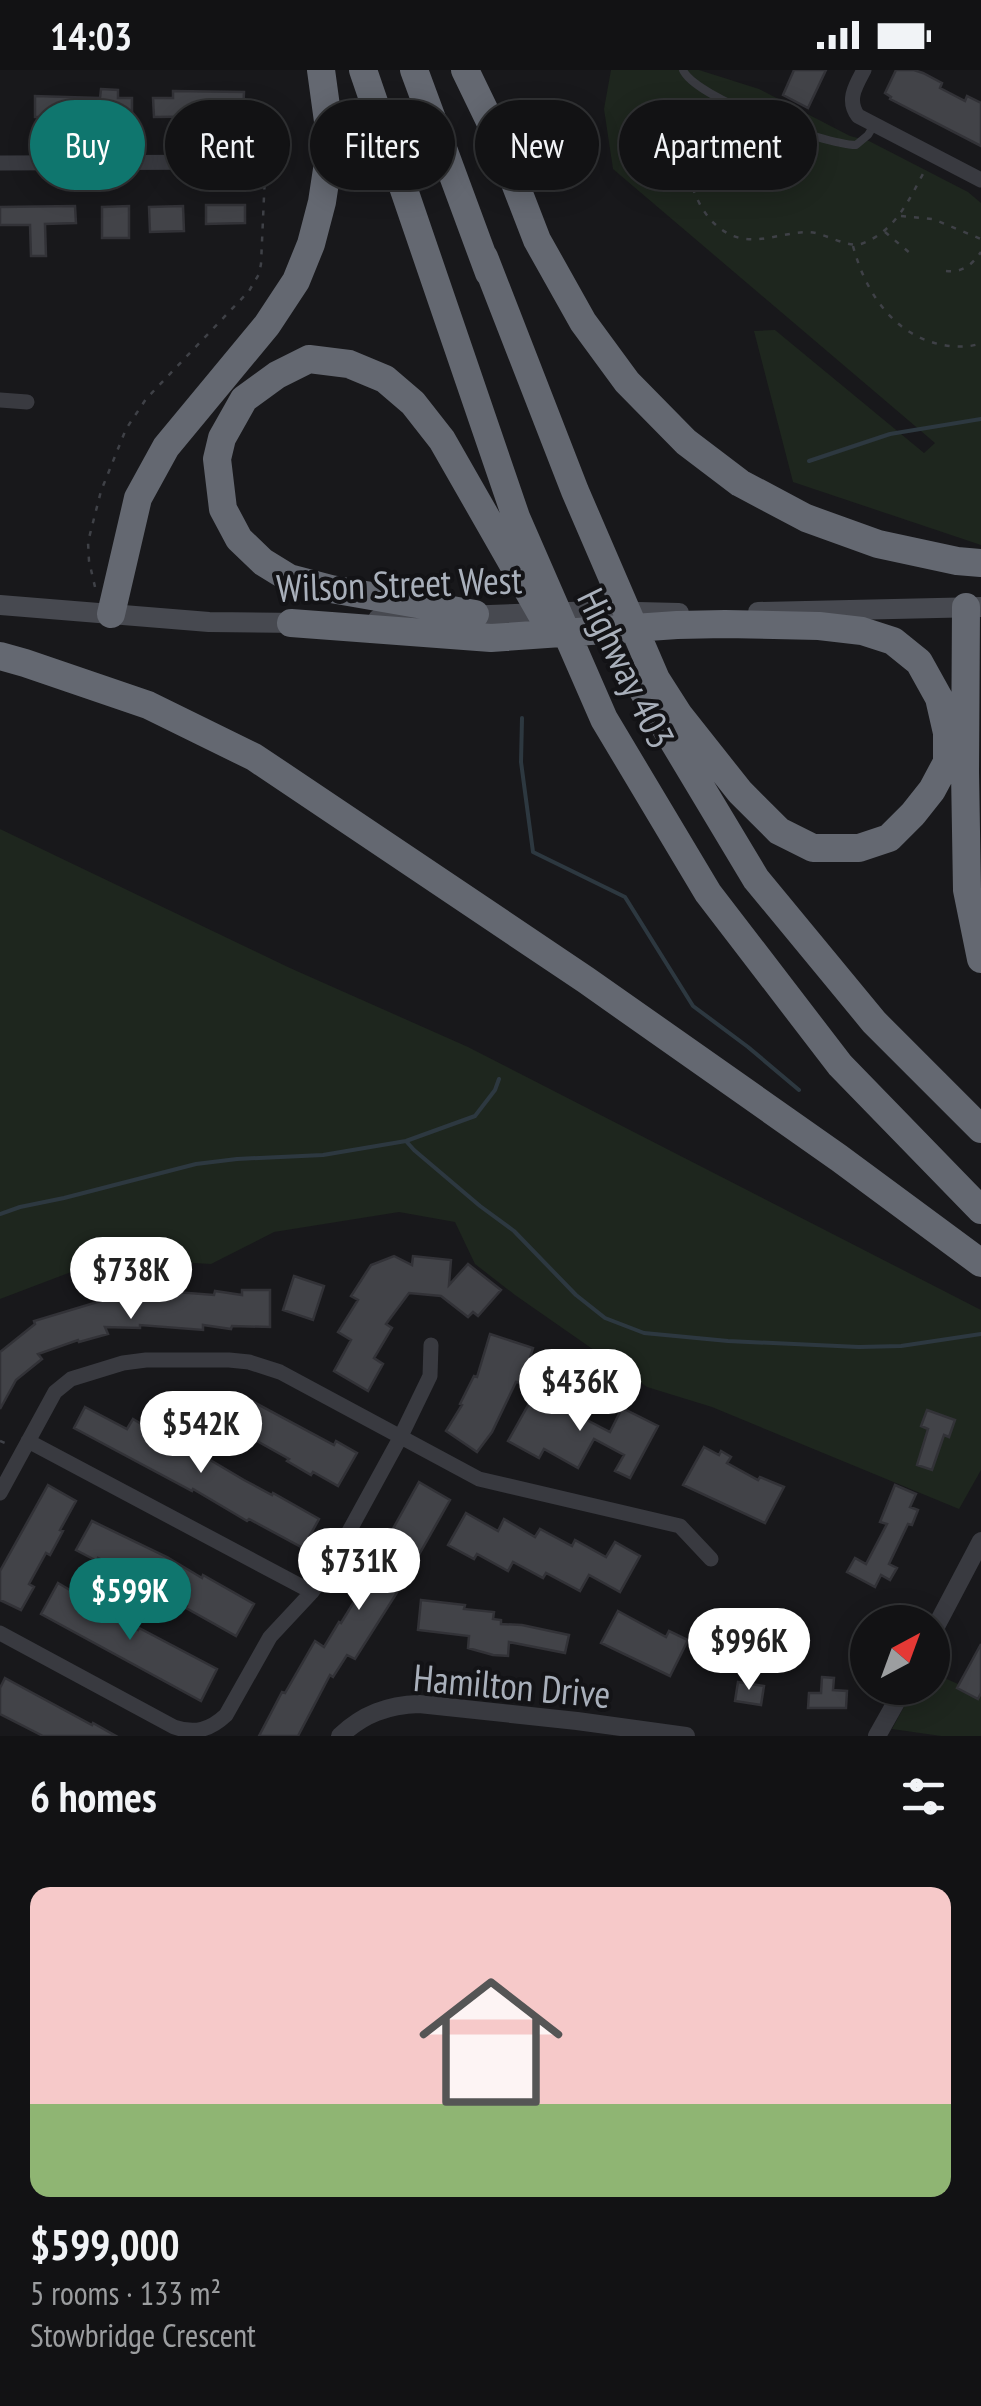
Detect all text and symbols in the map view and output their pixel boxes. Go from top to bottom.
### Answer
text: 14:03 [50,11,132,60]
chip: Buy [30,100,145,190]
chip: Rent [165,100,290,190]
chip: Filters [310,100,455,190]
chip: New [475,100,599,190]
chip: Apartment [619,100,817,190]
street label: Wilson Street West [275,554,523,612]
street label: Highway 403 [567,580,687,756]
pin: $738K [61,1237,201,1322]
text: $738K [92,1248,170,1290]
pin: $436K [510,1349,650,1434]
text: $436K [541,1360,619,1402]
pin: $542K [131,1391,271,1476]
text: $542K [162,1402,240,1444]
pin: $731K [289,1528,429,1613]
text: $731K [320,1539,398,1581]
pin: $599K [60,1558,200,1643]
text: $599K [91,1569,169,1611]
north arrow [850,1605,950,1705]
map controls [850,1605,950,1705]
pin: $996K [679,1608,819,1693]
text: $996K [710,1619,788,1661]
street label: Hamilton Drive [411,1652,613,1718]
text: 6 homes [30,1769,157,1824]
icon: filters [896,1769,951,1824]
icon: home [401,1952,581,2132]
text: $599,000 [30,2217,180,2272]
text: 5 rooms · 133 m² [30,2272,221,2314]
text: Stowbridge Crescent [30,2314,256,2356]

